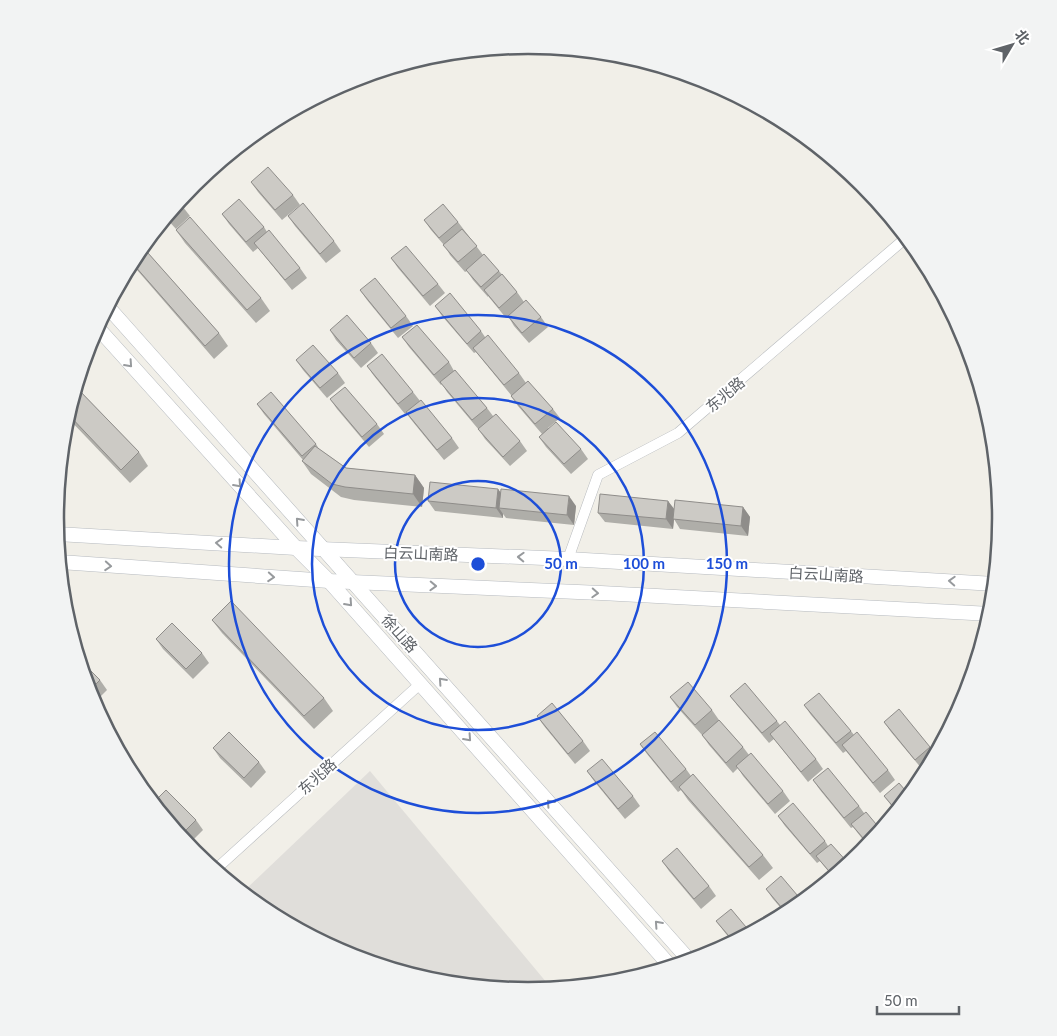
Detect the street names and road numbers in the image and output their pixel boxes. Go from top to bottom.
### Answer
street label: 东兆路 [702,373,748,415]
street label: 白云山南路 [383,543,459,563]
street label: 白云山南路 [788,563,864,585]
street label: 徐山路 [378,610,422,656]
street label: 东兆路 [294,754,340,798]

